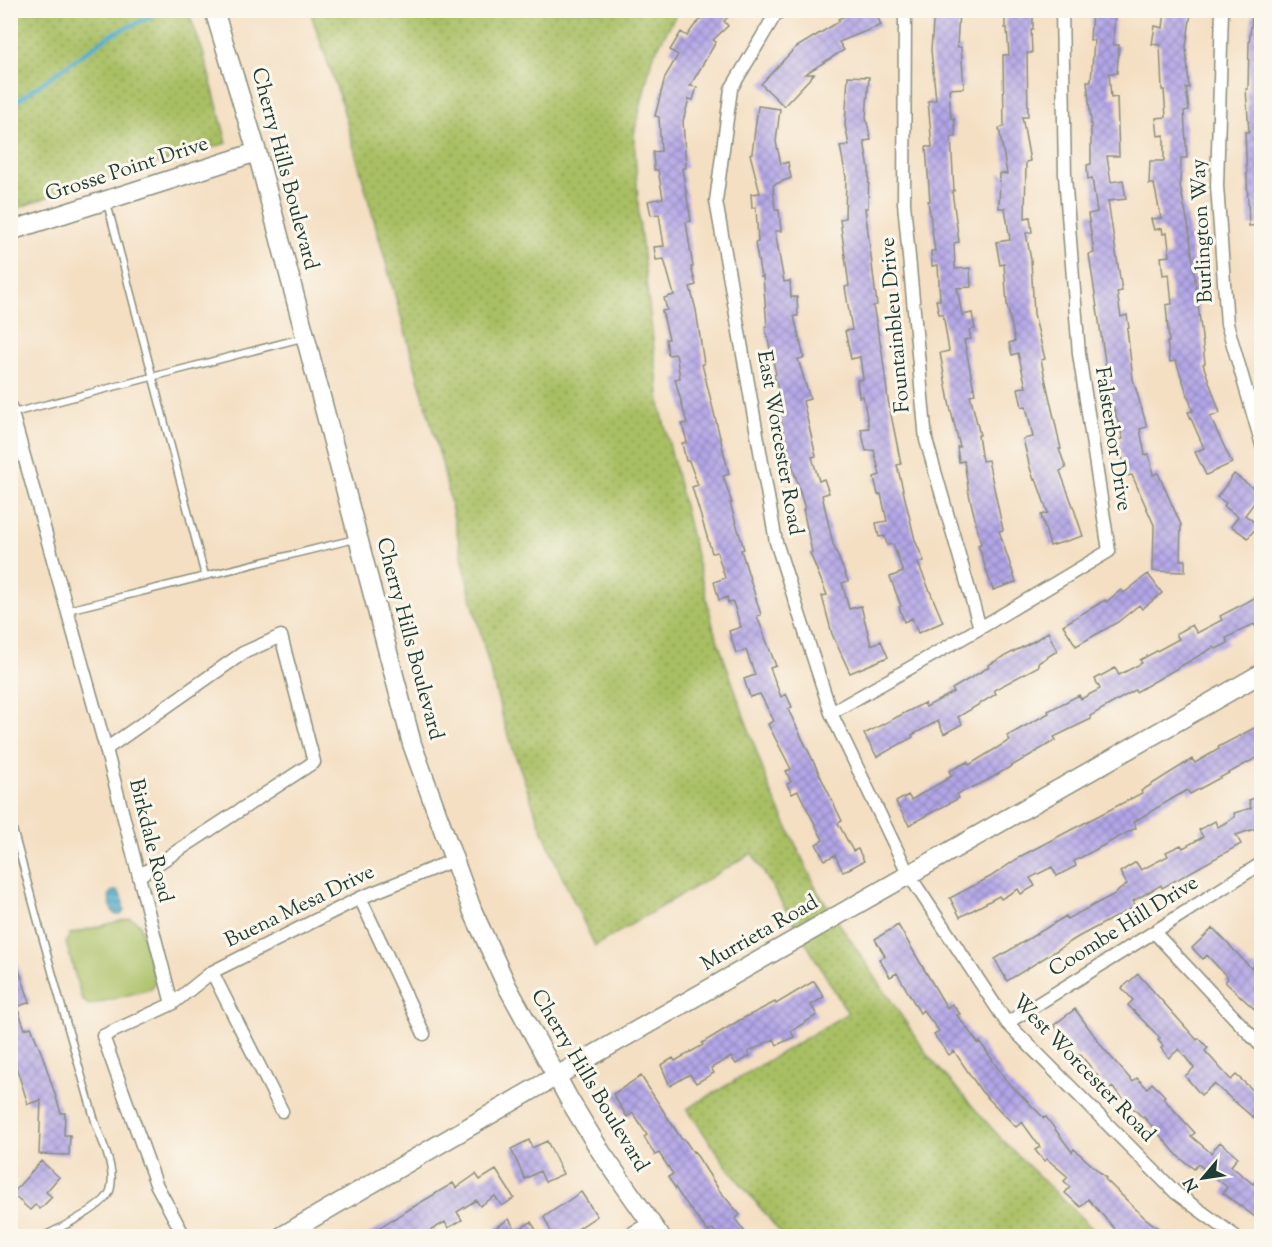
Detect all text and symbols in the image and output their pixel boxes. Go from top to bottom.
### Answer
street label: Cherry Hills Boulevard [243,64,326,274]
street label: Grosse Point Drive [41,129,213,211]
street label: Burlington Way [1184,157,1222,304]
street label: Fountainbleu Drive [873,236,919,414]
street label: East Worcester Road [748,348,810,538]
street label: Falsterbor Drive [1086,365,1138,513]
street label: Cherry Hills Boulevard [368,534,451,744]
street label: Birkdale Road [120,776,180,906]
street label: Buena Mesa Drive [220,858,380,956]
street label: Coombe Hill Drive [1043,869,1205,985]
street label: Murrieta Road [696,888,824,980]
street label: Cherry Hills Boulevard [522,984,656,1178]
street label: West Worcester Road [1004,988,1162,1150]
north arrow [1173,1148,1233,1208]
text: N [1179,1173,1205,1195]

